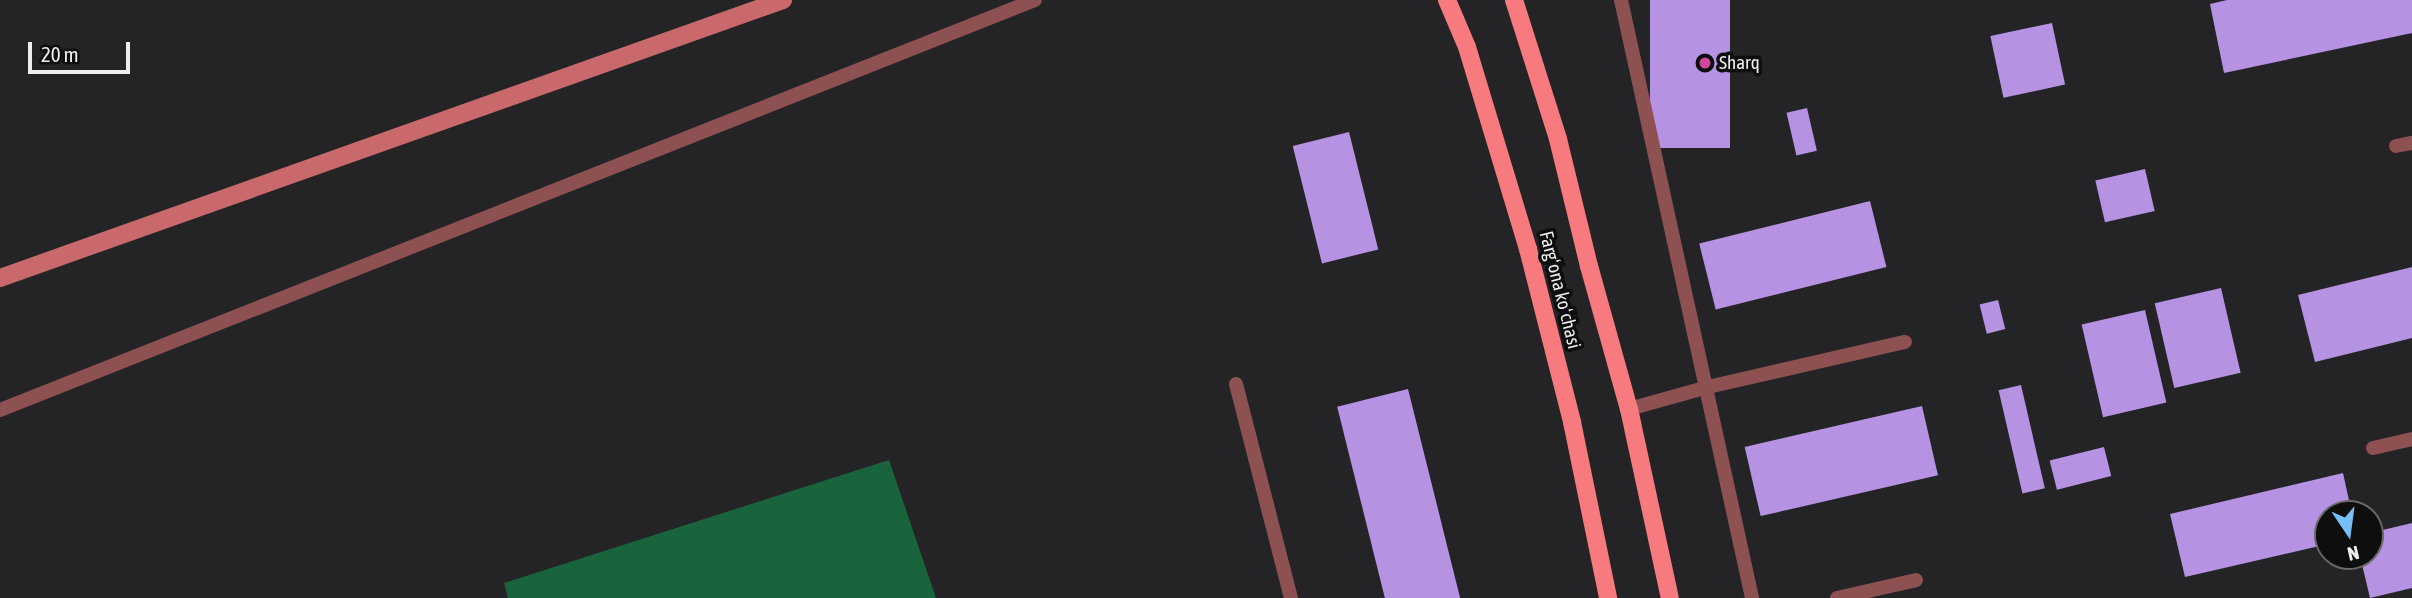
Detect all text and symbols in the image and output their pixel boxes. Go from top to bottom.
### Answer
scale bar [32,28,133,72]
text: 20 m [41,42,79,66]
place label: Sharq [1719,52,1760,74]
marker: Sharq [1697,55,1713,71]
street label: Fargʻona koʻchasi [1534,229,1586,351]
north arrow [2314,500,2384,570]
text: N [2345,542,2361,565]

